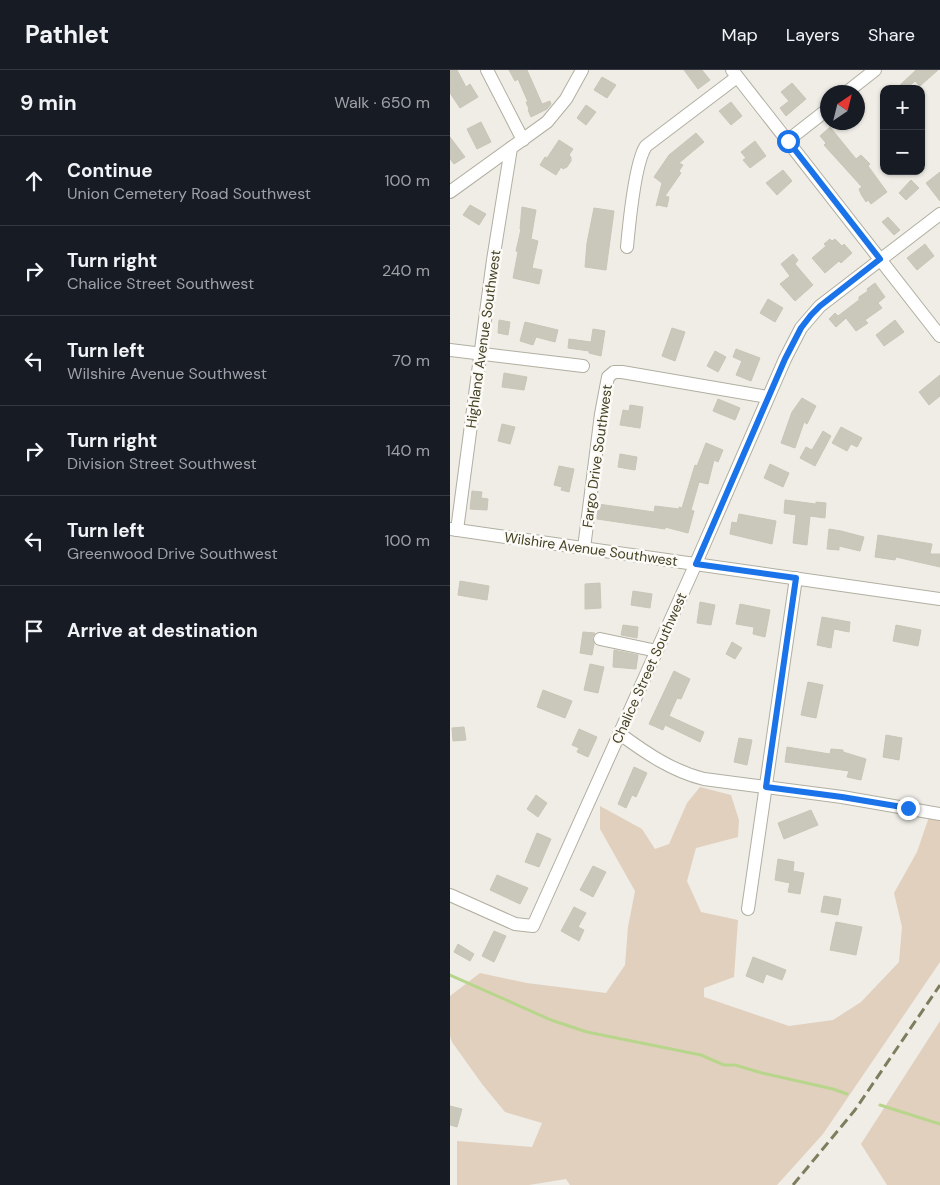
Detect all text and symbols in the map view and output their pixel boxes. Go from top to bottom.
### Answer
text: Pathlet [25,19,109,50]
text: Map [722,23,758,47]
text: Layers [786,23,840,47]
text: Share [868,23,915,47]
north arrow [820,85,865,130]
map controls [880,85,925,175]
button: + [880,85,925,130]
text: 9 min [20,89,77,117]
text: Walk · 650 m [334,92,430,113]
route start [777,130,800,153]
button: − [880,130,925,175]
text: Continue [67,158,153,183]
icon: ahead [20,167,48,195]
text: 100 m [385,170,430,191]
text: Union Cemetery Road Southwest [67,183,311,204]
text: Turn right [67,248,157,273]
street label: Highland Avenue Southwest [462,249,504,429]
icon: right [20,257,48,285]
text: 240 m [382,260,430,281]
text: Chalice Street Southwest [67,273,254,294]
text: Turn left [67,338,145,363]
icon: left [20,347,48,375]
text: 70 m [392,350,430,371]
text: Wilshire Avenue Southwest [67,363,267,384]
street label: Fargo Drive Southwest [578,383,616,529]
text: Turn right [67,428,157,453]
icon: right [20,437,48,465]
text: 140 m [386,440,430,461]
text: Division Street Southwest [67,453,257,474]
text: Turn left [67,518,145,543]
icon: left [20,527,48,555]
street label: Wilshire Avenue Southwest [503,528,679,570]
text: 100 m [385,530,430,551]
text: Greenwood Drive Southwest [67,543,278,564]
street label: Chalice Street Southwest [607,590,691,746]
icon: arrive [20,617,48,645]
text: Arrive at destination [67,618,258,643]
route end [897,797,920,820]

